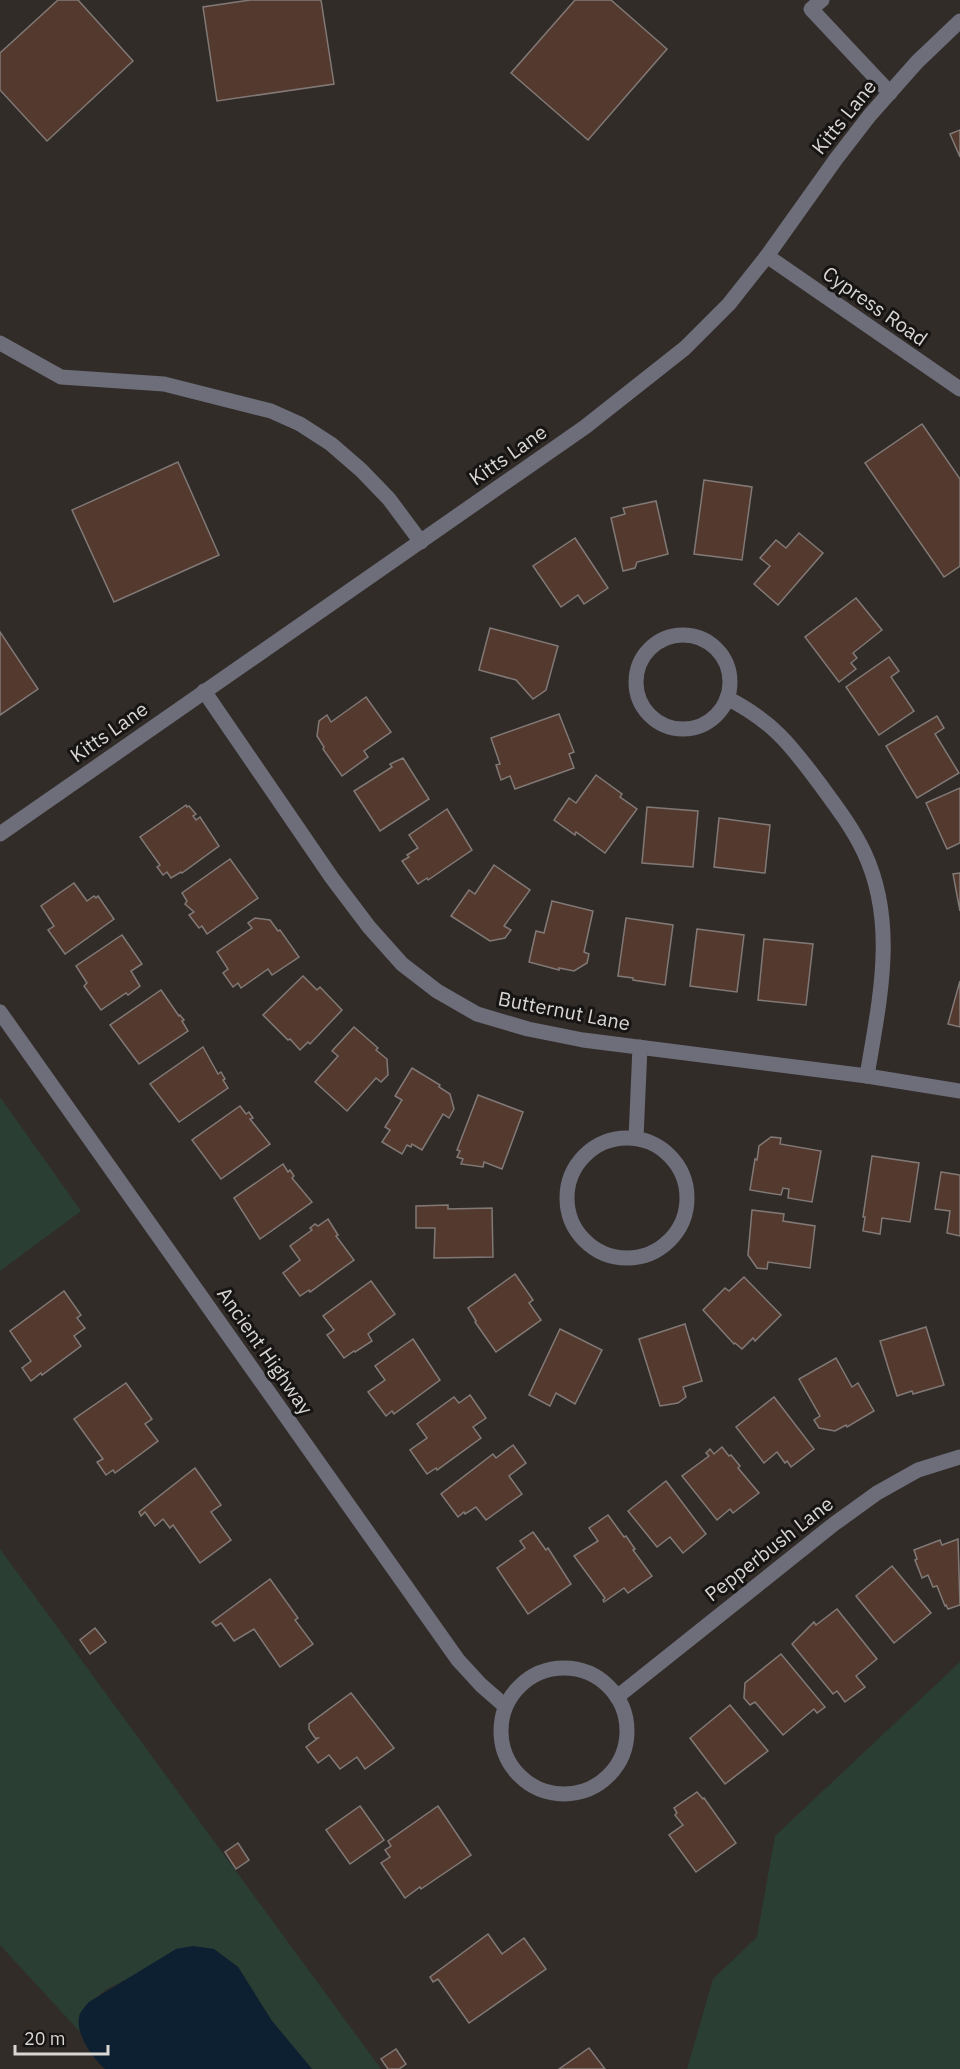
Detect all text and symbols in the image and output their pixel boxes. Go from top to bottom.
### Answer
street label: Kitts Lane [805,74,882,160]
street label: Cypress Road [817,259,933,352]
street label: Kitts Lane [464,418,552,491]
street label: Kitts Lane [65,695,153,768]
street label: Butternut Lane [496,984,632,1037]
street label: Ancient Highway [211,1282,320,1420]
street label: Pepperbush Lane [699,1490,838,1607]
scale bar [15,2018,108,2056]
text: 20 m [24,2027,66,2050]

